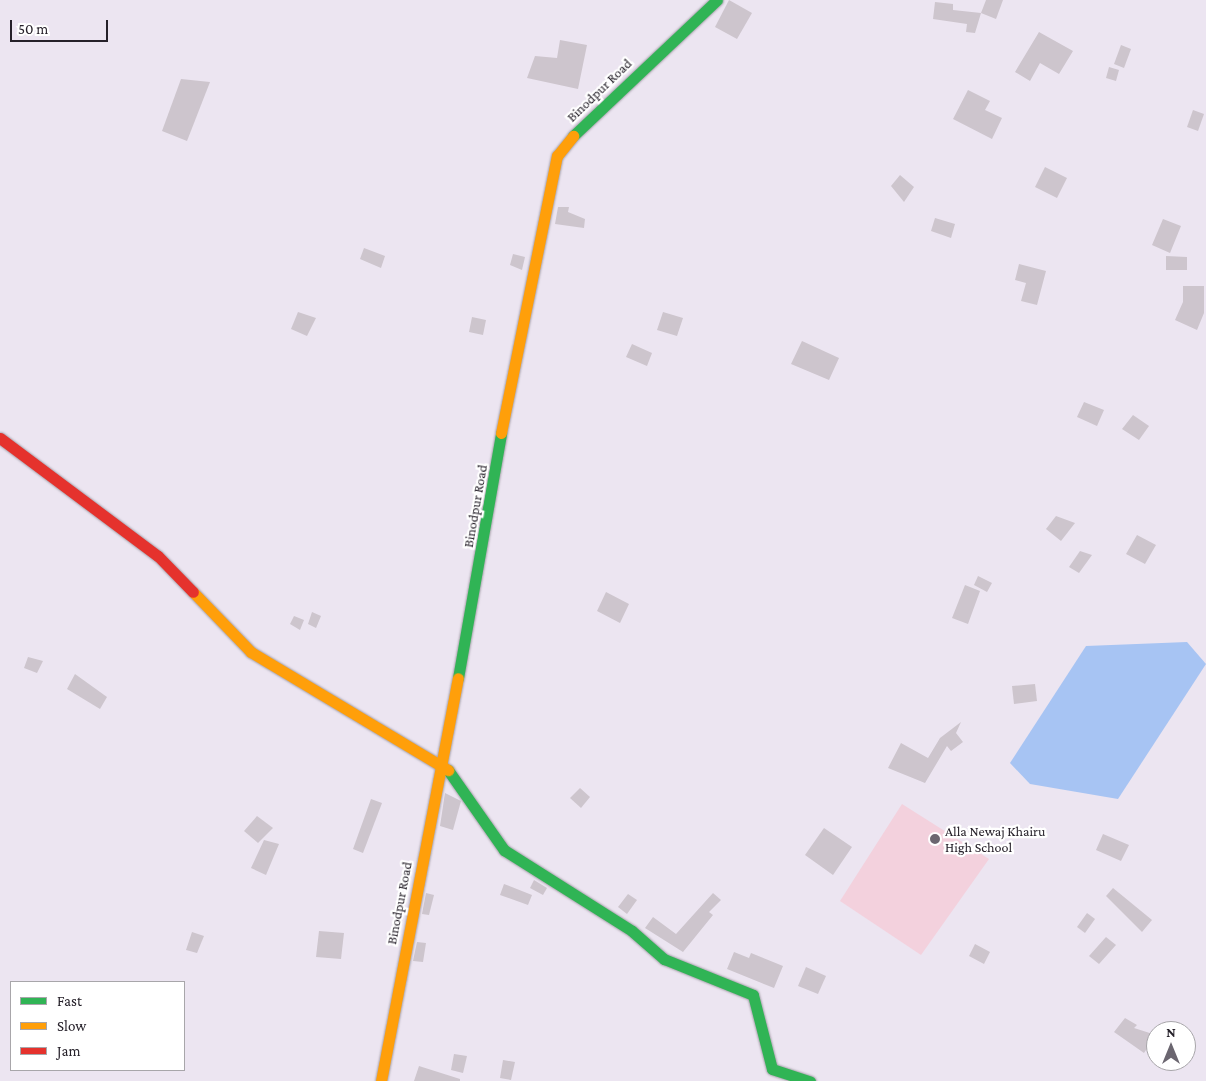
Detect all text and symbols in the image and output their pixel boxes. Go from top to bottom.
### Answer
scale bar [12,10,110,42]
text: 50 m [18,21,48,37]
street label: Binodpur Road [563,55,635,125]
street label: Binodpur Road [459,463,491,549]
place label: Alla Newaj Khairu High School [945,823,1045,856]
marker: Alla Newaj Khairu High School [929,833,941,845]
street label: Binodpur Road [383,860,415,946]
legend [10,981,185,1071]
text: Fast [57,993,82,1009]
text: Slow [57,1018,86,1034]
north arrow [1146,1021,1196,1071]
text: N [1166,1024,1176,1040]
text: Jam [57,1043,80,1059]

